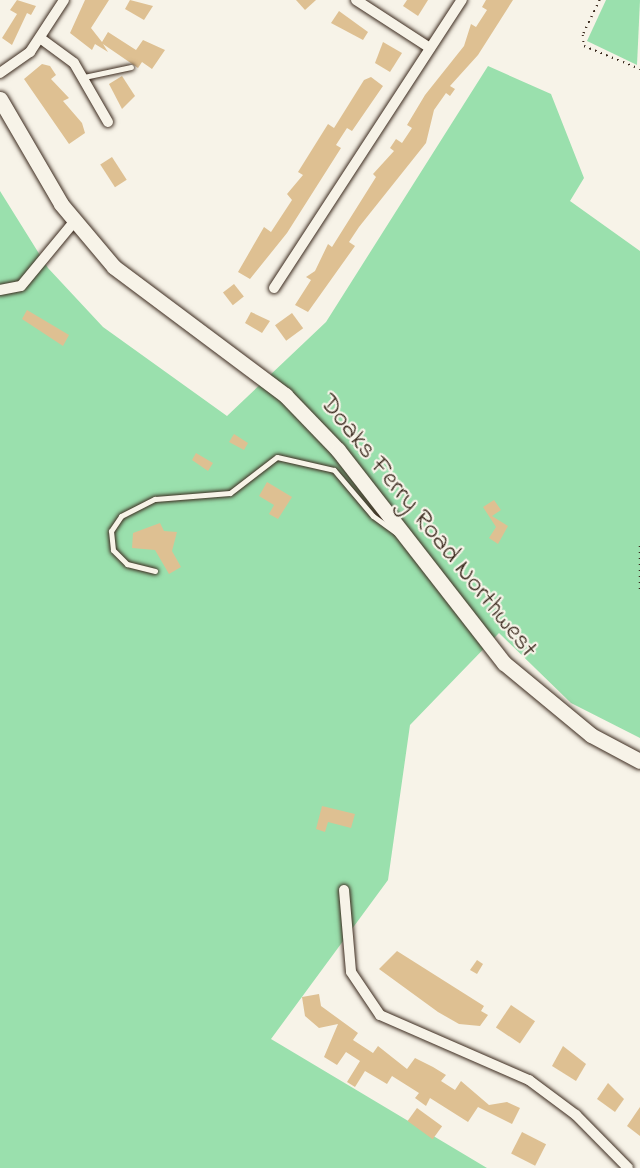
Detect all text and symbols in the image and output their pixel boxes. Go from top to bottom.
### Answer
street label: Doaks Ferry Road Northwest [312,388,544,664]

